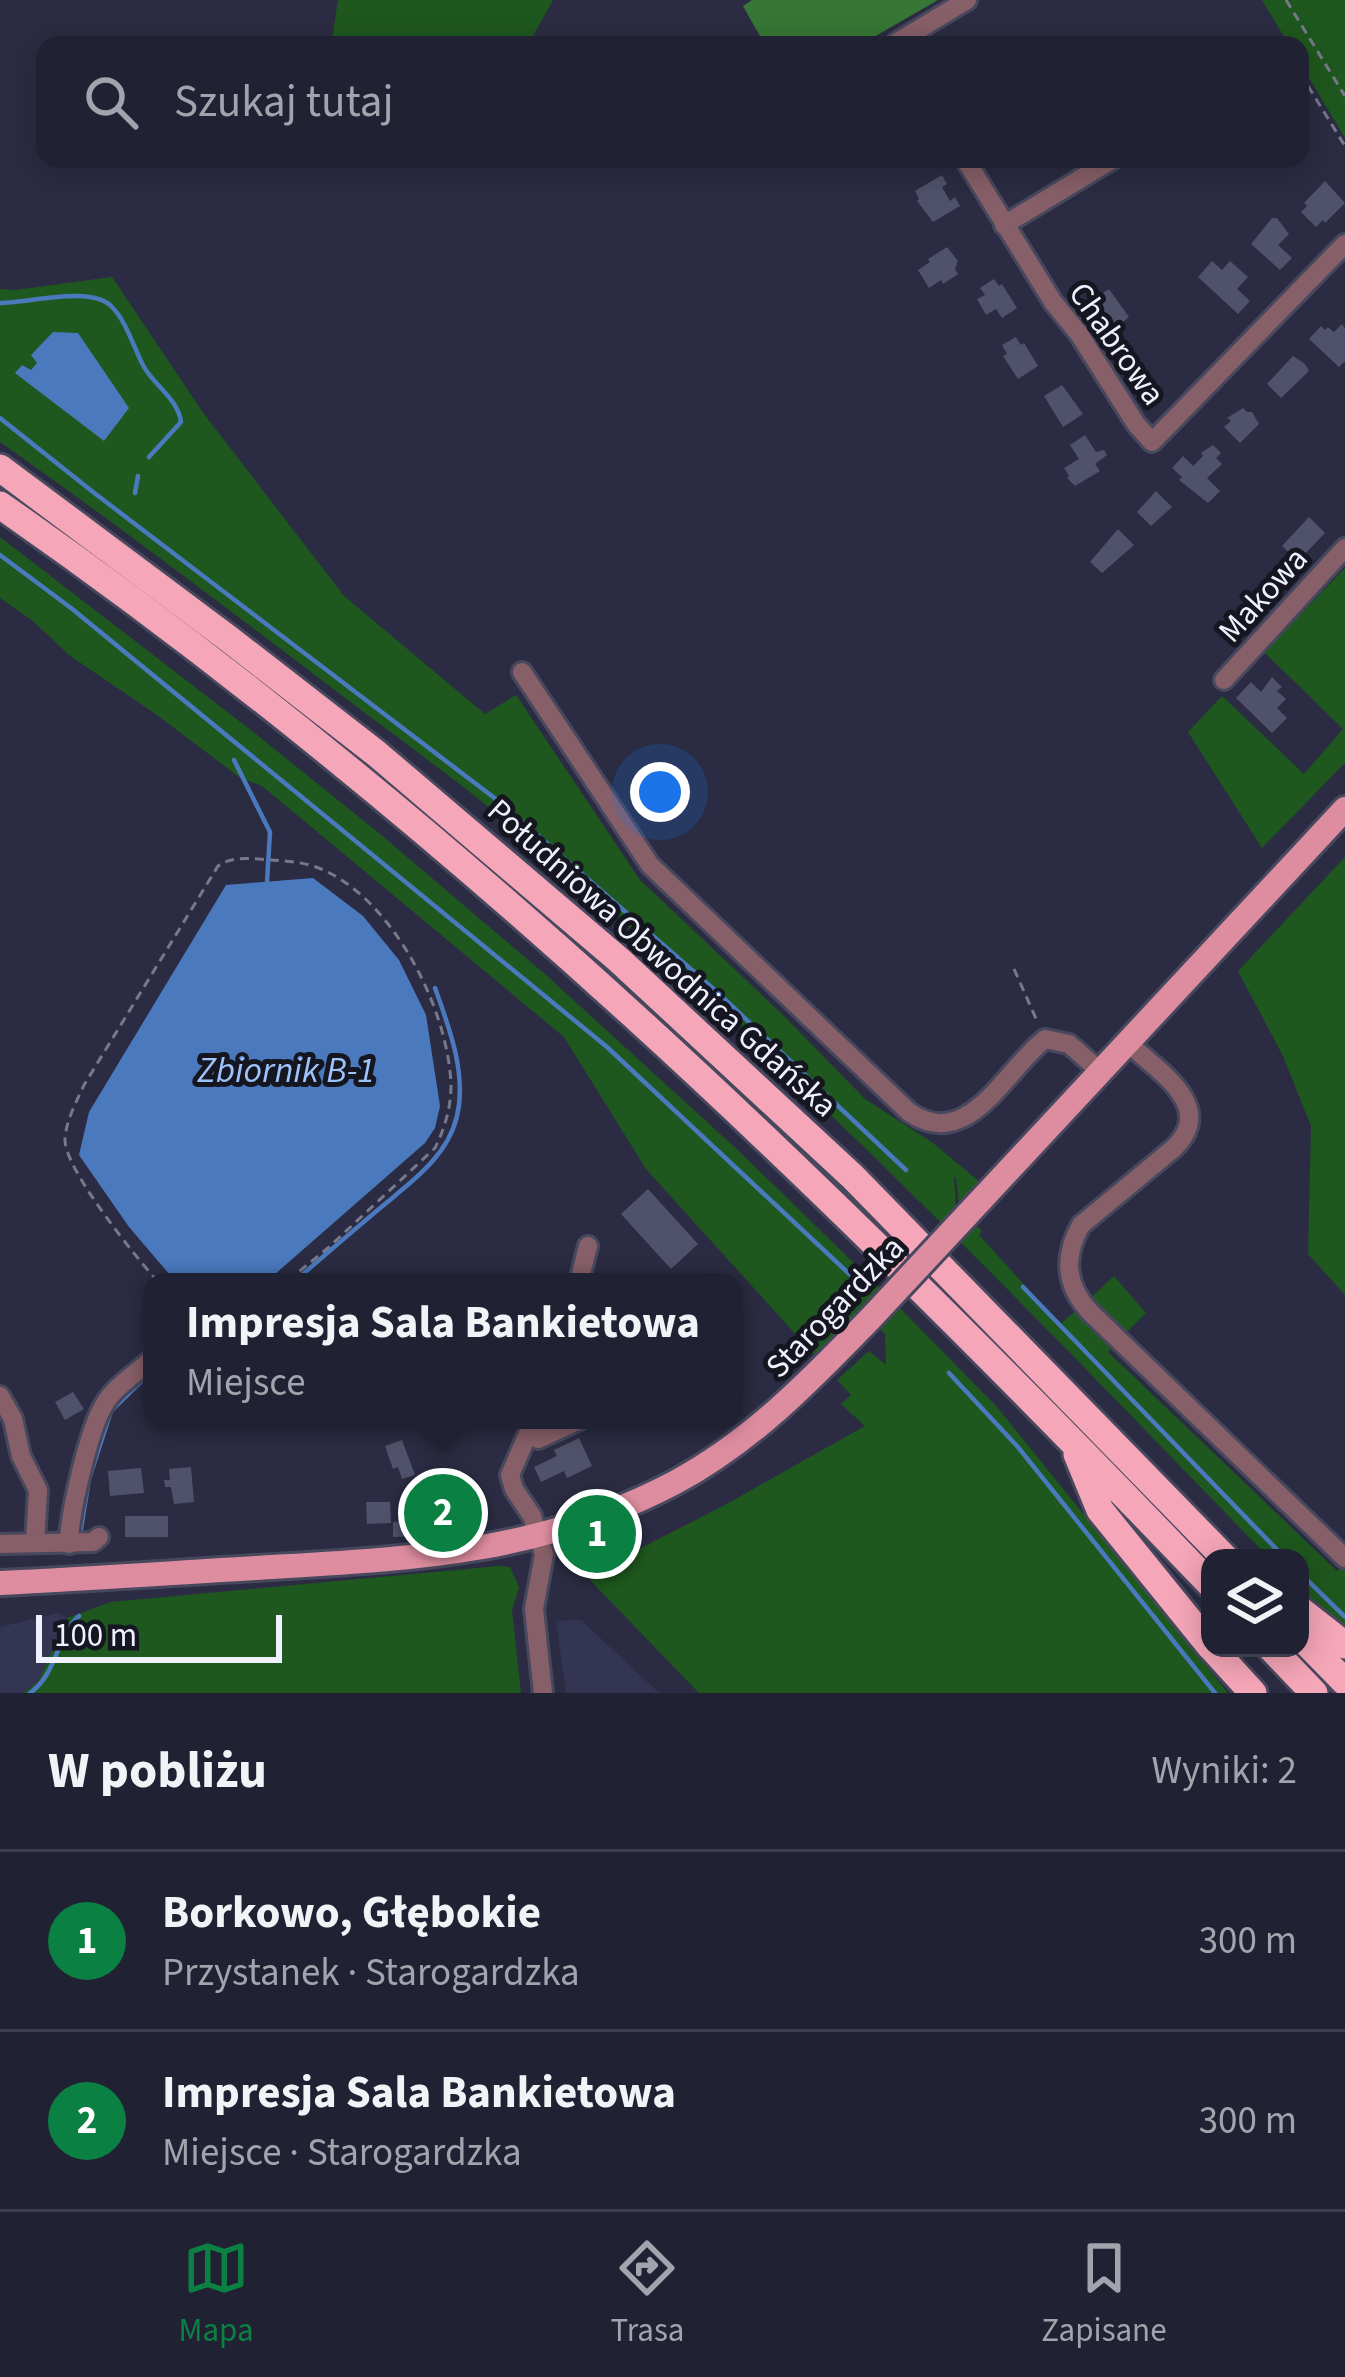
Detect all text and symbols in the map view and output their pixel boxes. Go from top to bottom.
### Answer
search box [36,36,1309,168]
icon: search [78,69,144,135]
text: Szukaj tutaj [174,70,394,134]
street label: Chabrowa [1057,273,1176,415]
street label: Makowa [1207,537,1319,653]
your location [630,762,690,822]
street label: Południowa Obwodnica Gdańska [477,788,847,1128]
water label: Zbiornik B-1 [196,1045,375,1096]
street label: Starogardzka [755,1225,915,1389]
popup [143,1273,743,1429]
text: Impresja Sala Bankietowa [186,1291,700,1355]
text: Miejsce [186,1355,306,1411]
pin: 2 [404,1468,482,1558]
pin: 1 [558,1489,636,1579]
map controls [1201,1549,1309,1657]
button: layers [1201,1549,1309,1657]
scale bar [36,1609,282,1662]
text: 100 m [54,1612,137,1659]
text: W pobliżu [48,1735,267,1807]
text: Wyniki: 2 [1151,1743,1297,1799]
text: Borkowo, Głębokie [162,1881,541,1945]
text: 1 [77,1913,97,1969]
text: 300 m [1199,1913,1297,1969]
text: Przystanek · Starogardzka [162,1945,580,2001]
text: Impresja Sala Bankietowa [162,2061,676,2125]
text: 2 [77,2093,97,2149]
text: 300 m [1199,2093,1297,2149]
text: Miejsce · Starogardzka [162,2125,522,2181]
tab: Mapa [178,2235,254,2354]
tab: Trasa [610,2235,684,2354]
tab: Zapisane [1041,2235,1167,2354]

